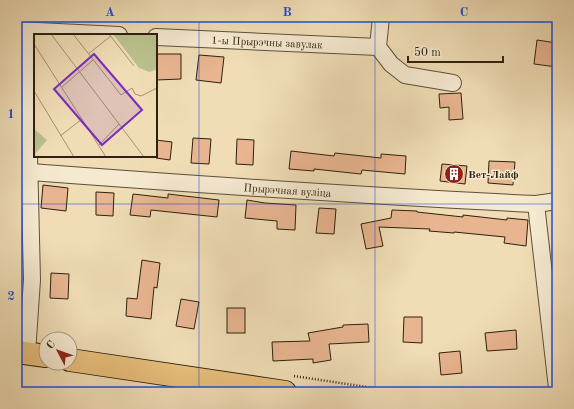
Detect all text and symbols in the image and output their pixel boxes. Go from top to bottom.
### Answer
text: A [105,6,115,19]
text: B [282,6,292,19]
text: C [460,6,468,19]
inset map [34,34,157,157]
street label: 1-ы Прырэчны завулак [211,35,323,52]
scale bar [408,38,503,64]
text: 50 m [414,46,441,59]
text: 1 [7,108,15,121]
building icon: Вет-Лайф [443,163,465,185]
place label: Вет-Лайф [468,170,519,181]
street label: Прырэчная вуліца [243,183,332,200]
text: 2 [7,290,15,303]
north arrow [38,331,78,371]
text: С [45,339,58,352]

